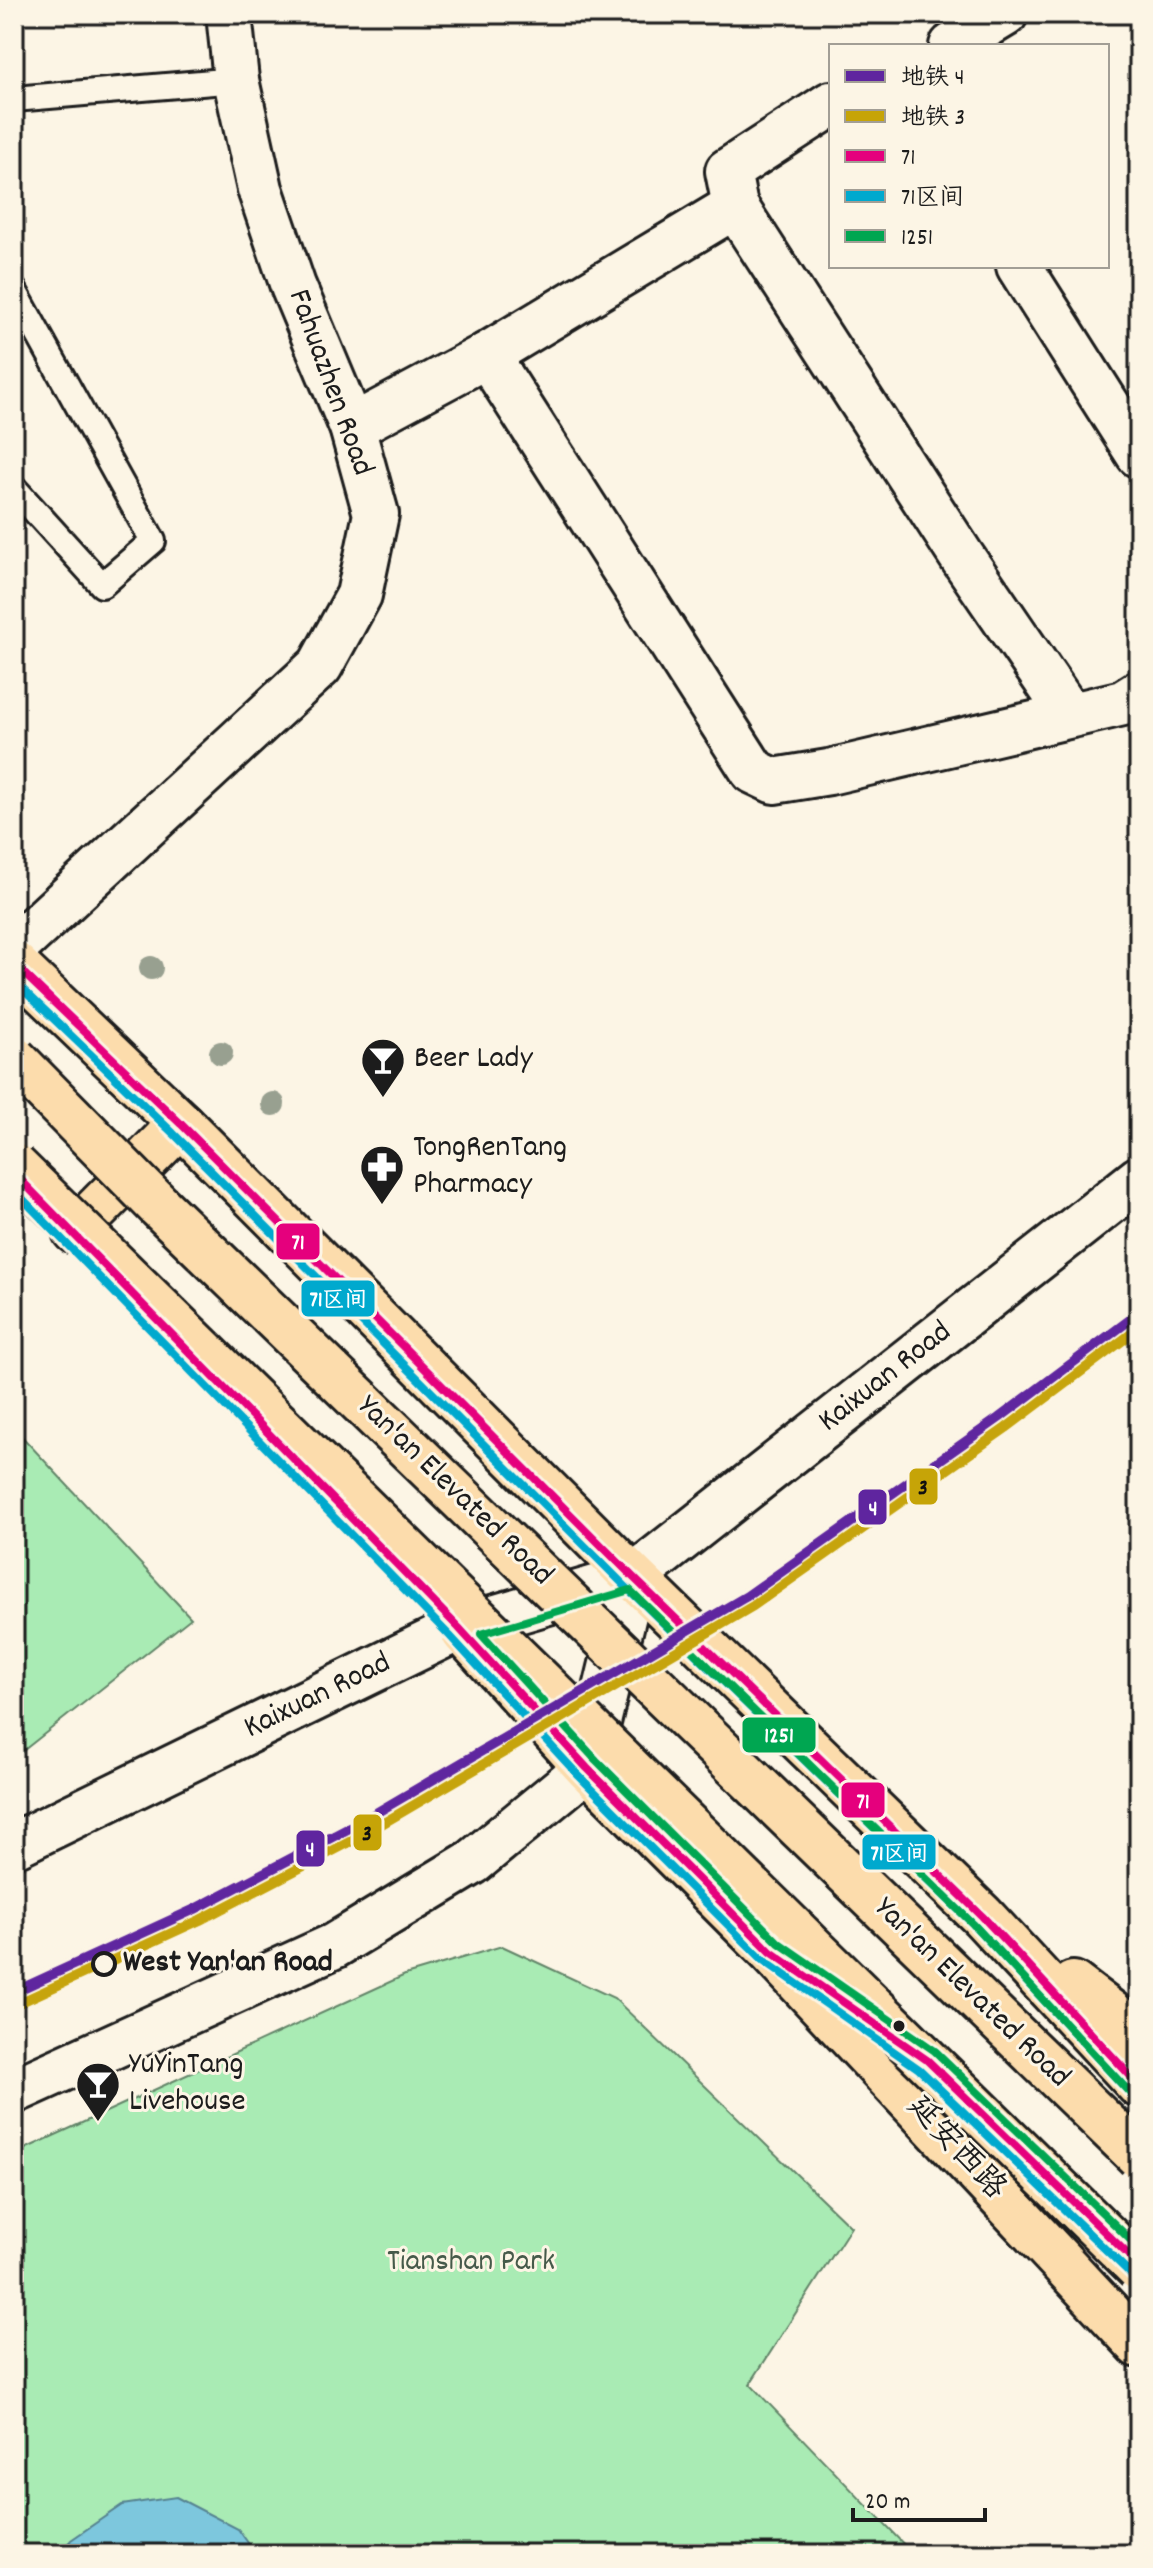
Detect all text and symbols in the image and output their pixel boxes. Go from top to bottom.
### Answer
legend [829,44,1109,268]
text: 地铁 4 [901,62,964,96]
text: 地铁 3 [901,102,965,136]
text: 71 [901,142,915,176]
text: 71区间 [901,182,963,216]
text: 1251 [901,222,933,256]
street label: Fahuazhen Road [274,283,384,483]
bar icon: Beer Lady [359,1036,407,1099]
place label: Beer Lady [414,1037,534,1083]
place label: TongRenTang Pharmacy [413,1126,567,1209]
pharmacy icon: TongRenTang Pharmacy [358,1143,406,1206]
line badge: 71 [275,1222,321,1261]
text: 71 [291,1229,305,1260]
line badge: 71区间 [300,1279,376,1318]
text: 71区间 [309,1286,367,1317]
street label: Kaixuan Road [809,1311,963,1445]
street label: Yan'an Elevated Road [345,1386,563,1598]
line badge: 3 [908,1467,939,1506]
text: 3 [918,1474,928,1505]
line badge: 4 [857,1488,888,1526]
text: 4 [868,1495,878,1526]
street label: Kaixuan Road [237,1642,399,1752]
line badge: 1251 [741,1716,817,1754]
text: 1251 [764,1722,794,1753]
line badge: 71 [840,1781,886,1819]
text: 71 [856,1788,870,1819]
line badge: 3 [352,1813,383,1852]
text: 3 [362,1820,372,1851]
line badge: 4 [295,1829,326,1868]
line badge: 71区间 [861,1833,937,1871]
text: 4 [305,1836,315,1867]
text: 71区间 [870,1840,928,1871]
street label: Yan'an Elevated Road [862,1888,1080,2100]
place label: West Yan'an Road [123,1941,333,1987]
marker: West Yan'an Road [92,1952,116,1976]
unlabelled marker [891,2018,907,2034]
place label: YuYinTang Livehouse [129,2043,246,2126]
bar icon: YuYinTang Livehouse [74,2060,122,2123]
street label: 延安西路 [895,2087,1015,2211]
park label: Tianshan Park [387,2240,555,2286]
scale bar [853,2472,985,2522]
text: 20 m [865,2486,911,2520]

